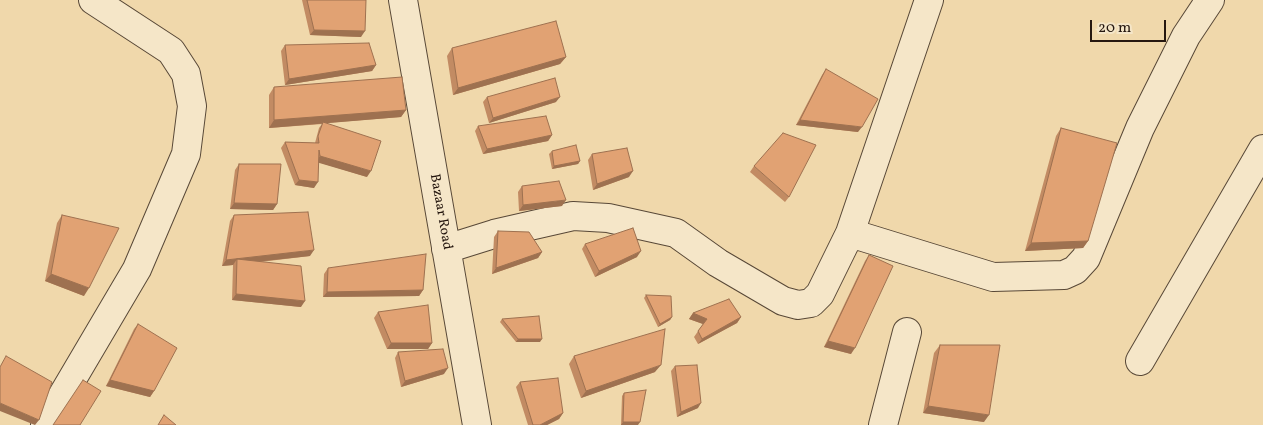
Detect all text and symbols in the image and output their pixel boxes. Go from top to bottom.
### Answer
scale bar [1093,10,1169,42]
text: 20 m [1098,18,1131,39]
street label: Bazaar Road [425,173,455,251]

